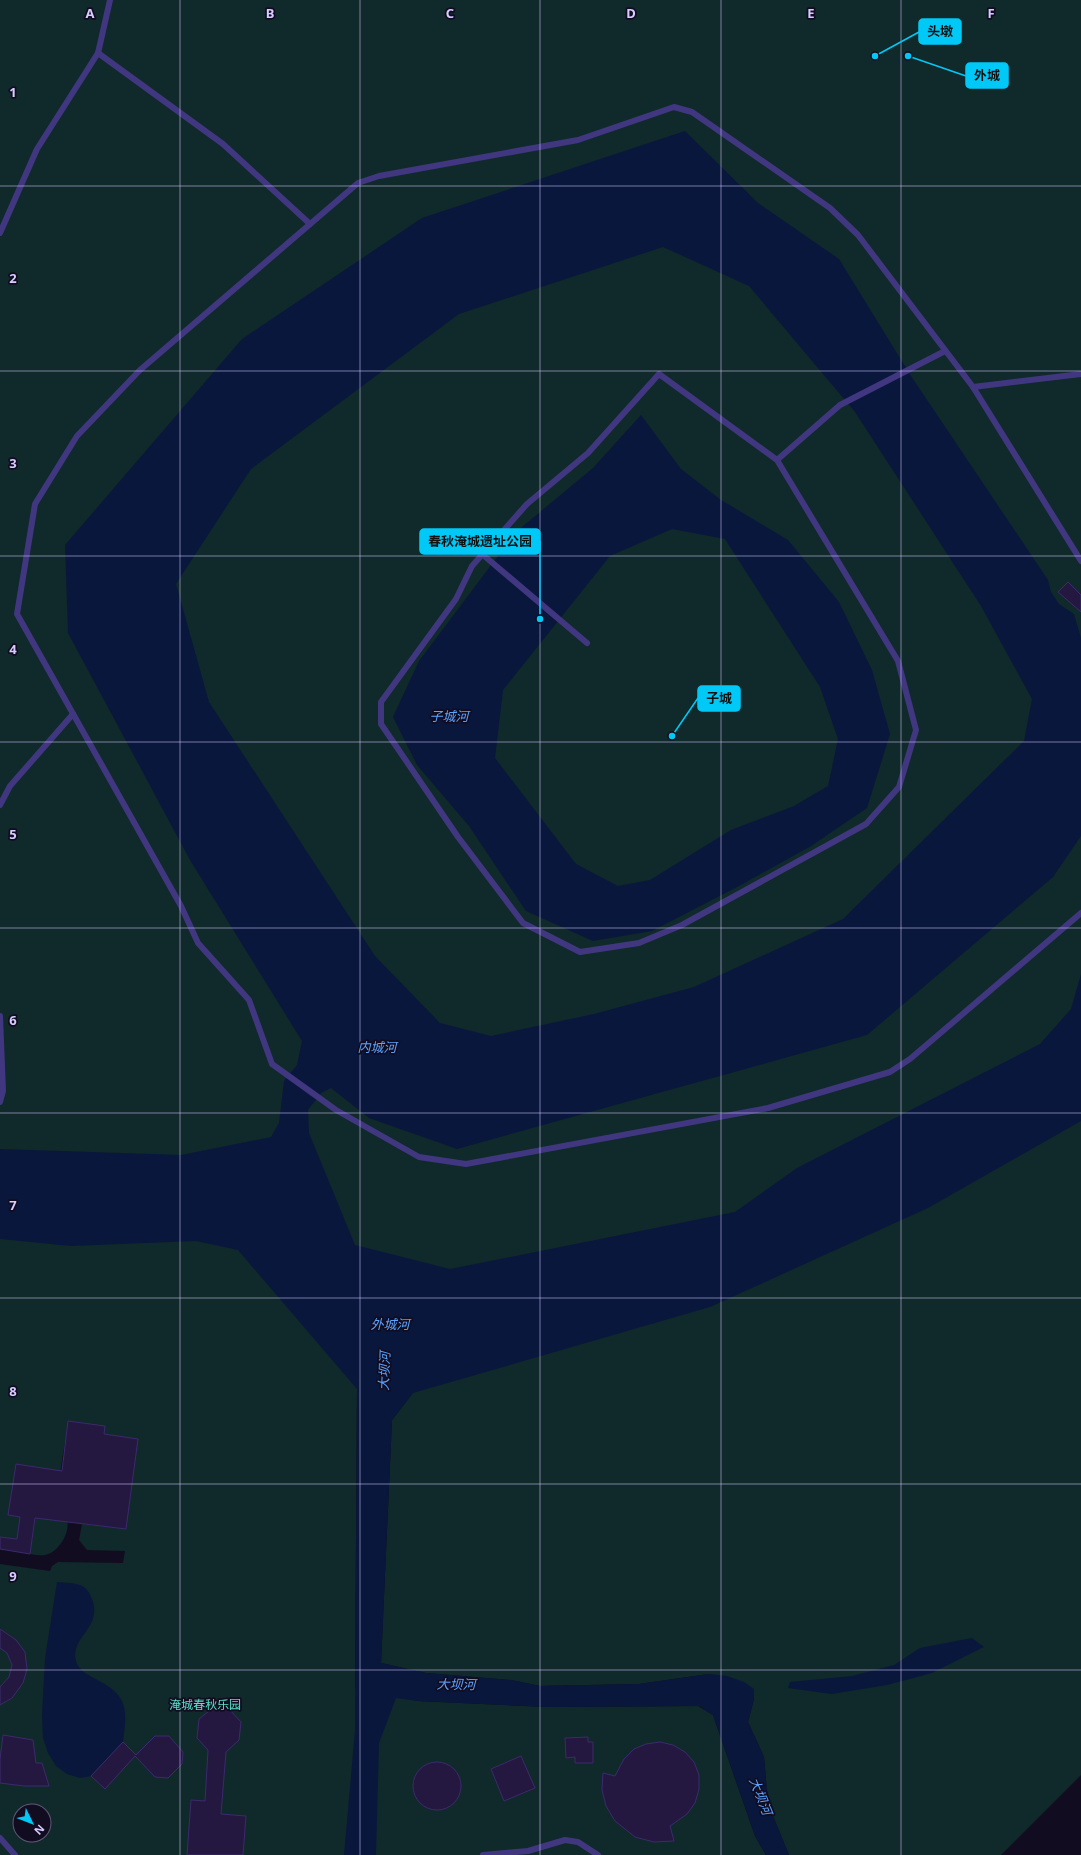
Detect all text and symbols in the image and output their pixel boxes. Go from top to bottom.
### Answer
text: A [86,4,95,22]
text: B [266,4,274,22]
text: C [446,4,454,22]
text: D [626,4,636,22]
text: E [807,4,815,22]
text: F [987,4,995,22]
callout: 头墩 [919,19,961,44]
text: 头墩 [927,22,953,40]
callout: 外城 [966,63,1008,88]
text: 外城 [974,66,1000,84]
text: 1 [9,83,17,101]
text: 2 [9,269,17,287]
text: 3 [9,454,17,472]
callout: 春秋淹城遗址公园 [420,529,540,554]
text: 春秋淹城遗址公园 [428,532,532,550]
text: 4 [9,640,17,658]
callout: 子城 [698,686,740,711]
text: 子城 [706,689,732,707]
water label: 子城河 [429,707,471,725]
text: 5 [9,825,17,843]
text: 6 [9,1011,17,1029]
water label: 内城河 [357,1038,399,1056]
text: 7 [9,1196,17,1214]
water label: 外城河 [370,1315,412,1333]
water label: 大坝河 [374,1348,394,1391]
text: 8 [9,1382,17,1400]
text: 9 [9,1567,17,1585]
water label: 大坝河 [436,1675,479,1693]
park label: 淹城春秋乐园 [169,1696,241,1713]
water label: 大坝河 [745,1775,778,1820]
north arrow [12,1803,52,1843]
text: N [31,1822,48,1839]

